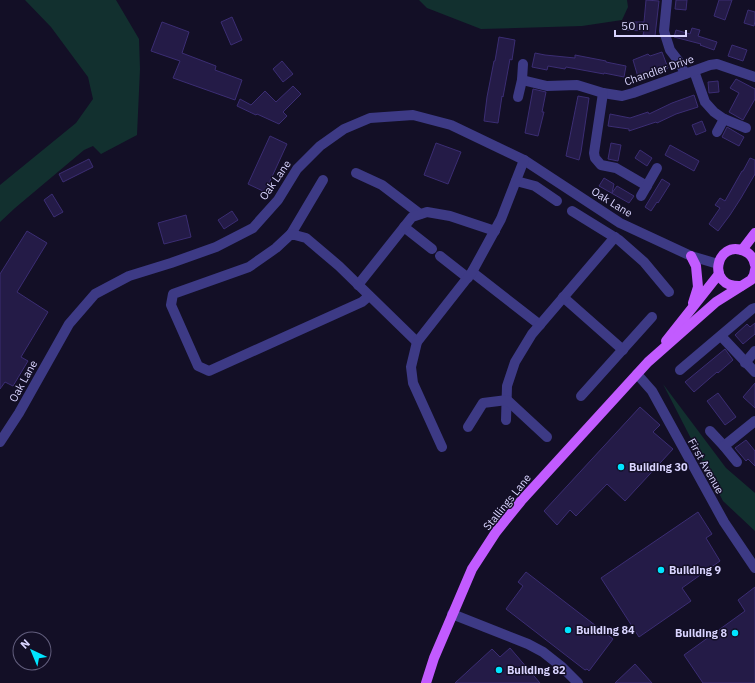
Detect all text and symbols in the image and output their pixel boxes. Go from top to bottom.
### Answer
scale bar [615,12,686,38]
text: 50 m [621,18,649,33]
street label: Chandler Drive [622,52,696,88]
street label: Oak Lane [256,157,294,203]
street label: Oak Lane [589,184,635,220]
street label: Oak Lane [6,358,40,404]
street label: First Avenue [685,436,727,496]
place label: Building 30 [629,460,688,474]
marker: Building 30 [616,462,626,472]
street label: Stallings Lane [480,471,534,533]
place label: Building 9 [669,563,721,577]
marker: Building 9 [656,565,666,575]
place label: Building 84 [576,623,635,637]
marker: Building 84 [563,625,573,635]
place label: Building 8 [675,626,727,640]
marker: Building 8 [730,628,740,638]
north arrow [12,631,52,671]
text: N [17,636,33,652]
place label: Building 82 [507,663,566,677]
marker: Building 82 [494,665,504,675]

